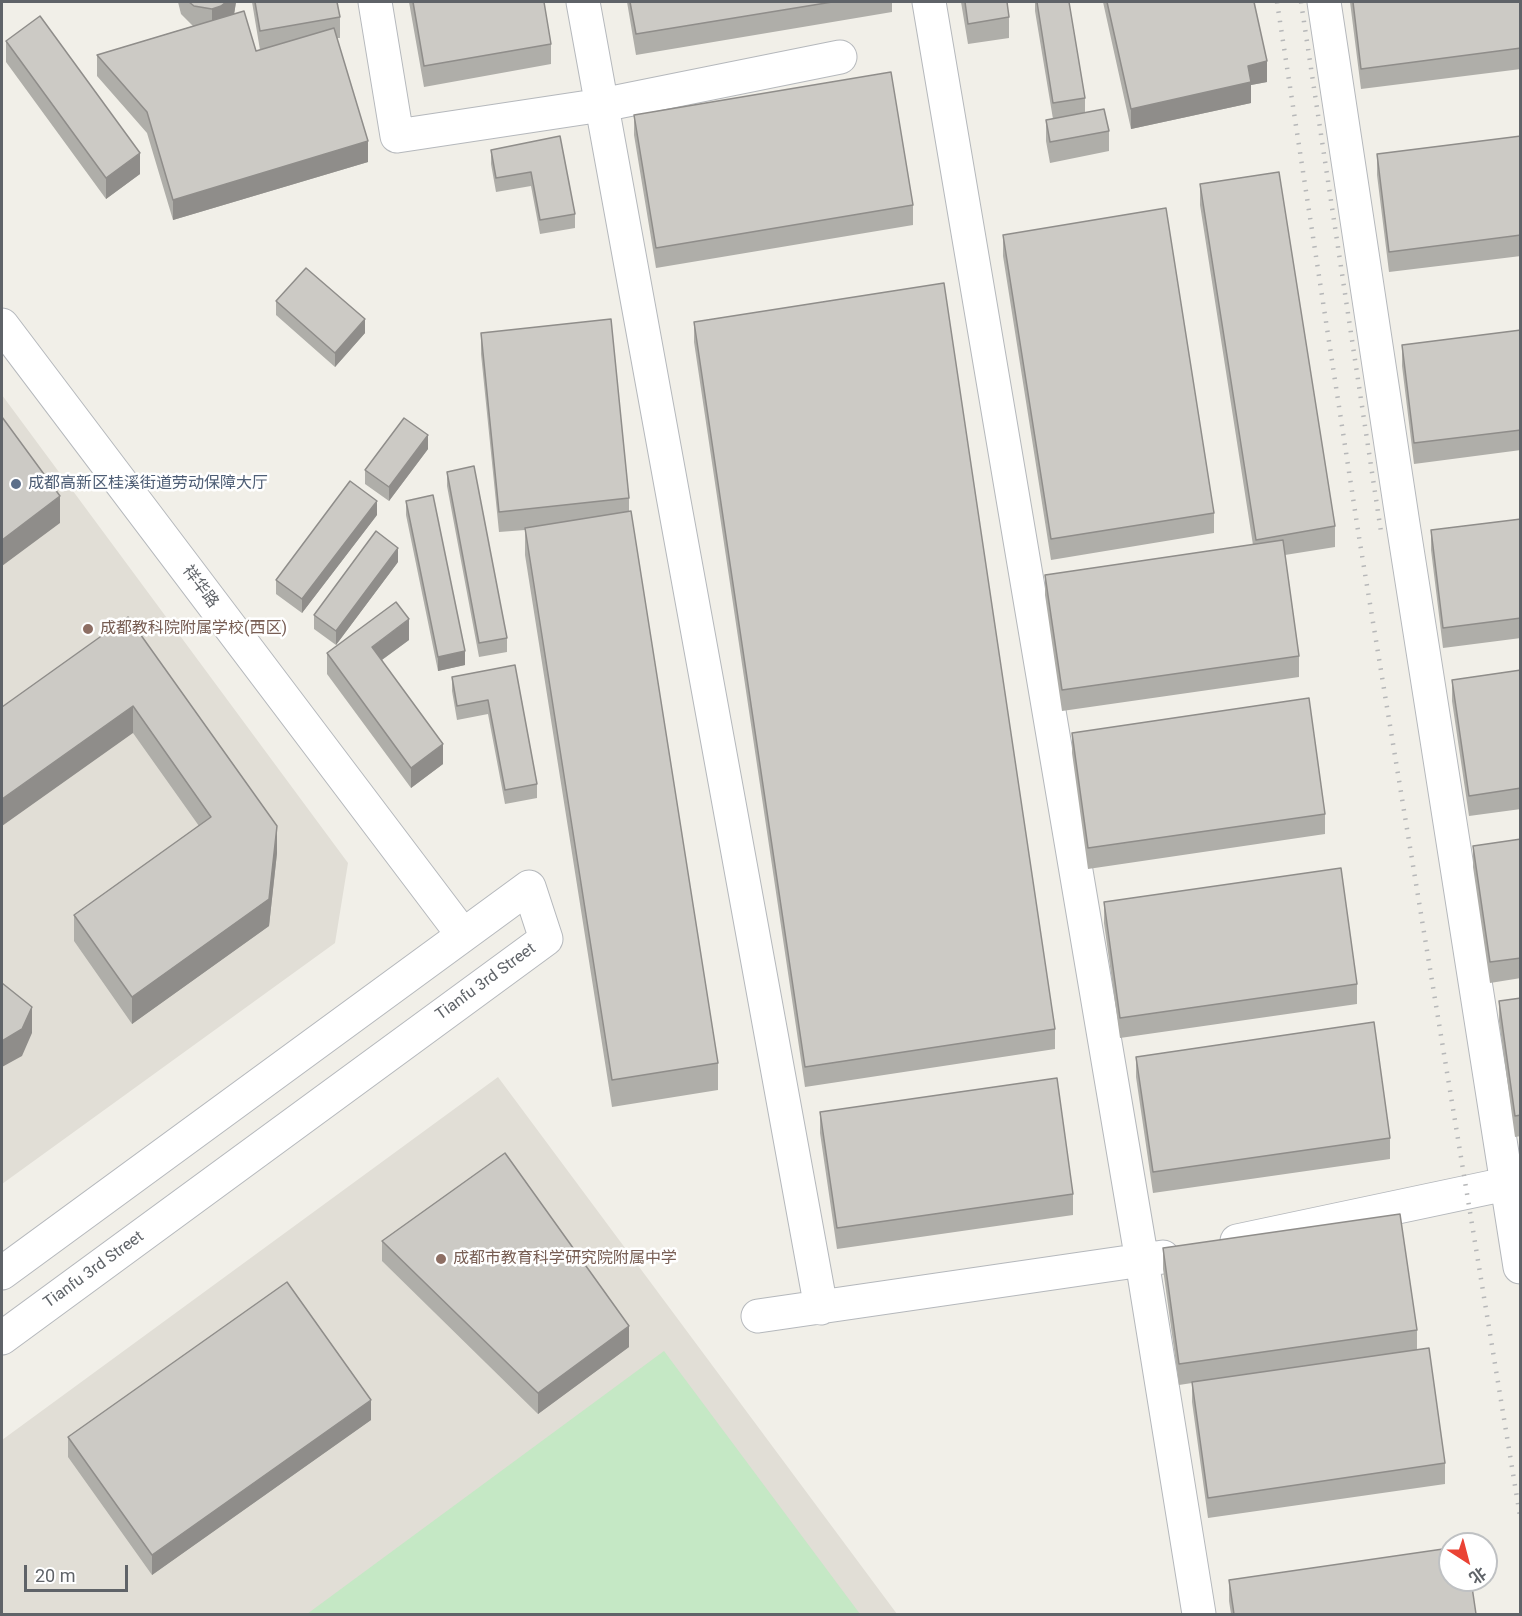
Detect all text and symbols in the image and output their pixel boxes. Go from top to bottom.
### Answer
place label: 成都高新区桂溪街道劳动保障大厅 [28,474,268,494]
marker: 成都高新区桂溪街道劳动保障大厅 [9,477,23,491]
street label: 祥华路 [178,562,222,612]
place label: 成都教科院附属学校(西区) [100,619,287,639]
marker: 成都教科院附属学校(西区) [81,622,95,636]
street label: Tianfu 3rd Street [432,939,540,1025]
street label: Tianfu 3rd Street [40,1227,148,1313]
place label: 成都市教育科学研究院附属中学 [453,1249,677,1269]
marker: 成都市教育科学研究院附属中学 [434,1252,448,1266]
north arrow [1438,1532,1498,1592]
scale bar [27,1553,130,1591]
text: 北 [1466,1563,1490,1588]
text: 20 m [35,1565,75,1586]

